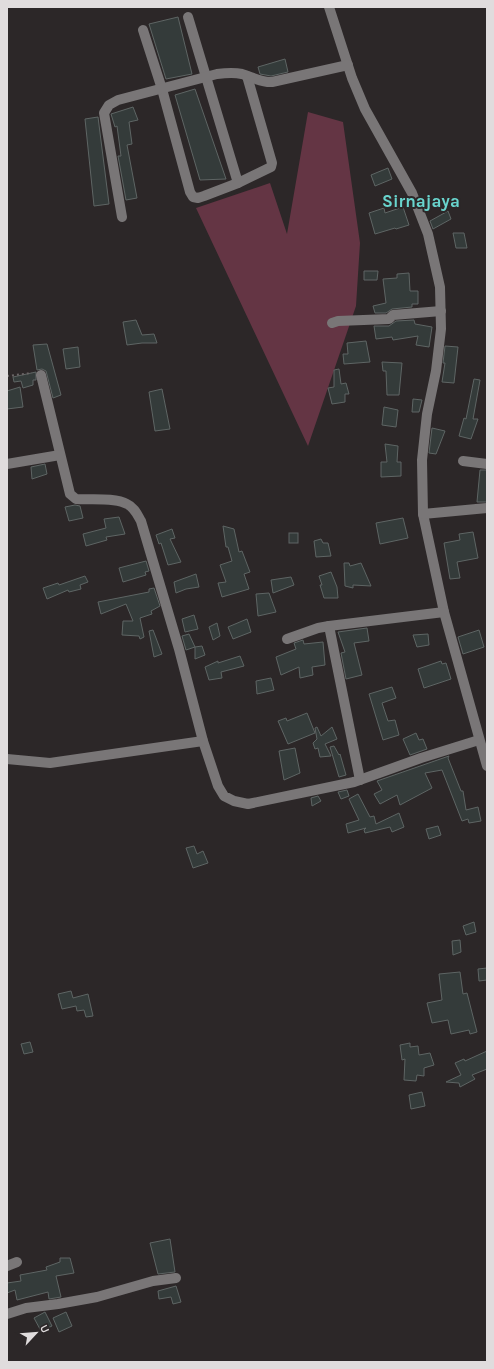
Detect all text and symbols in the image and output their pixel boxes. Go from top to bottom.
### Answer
district label: Sirnajaya [382,191,460,211]
north arrow [16,1313,56,1353]
text: U [37,1323,52,1335]

